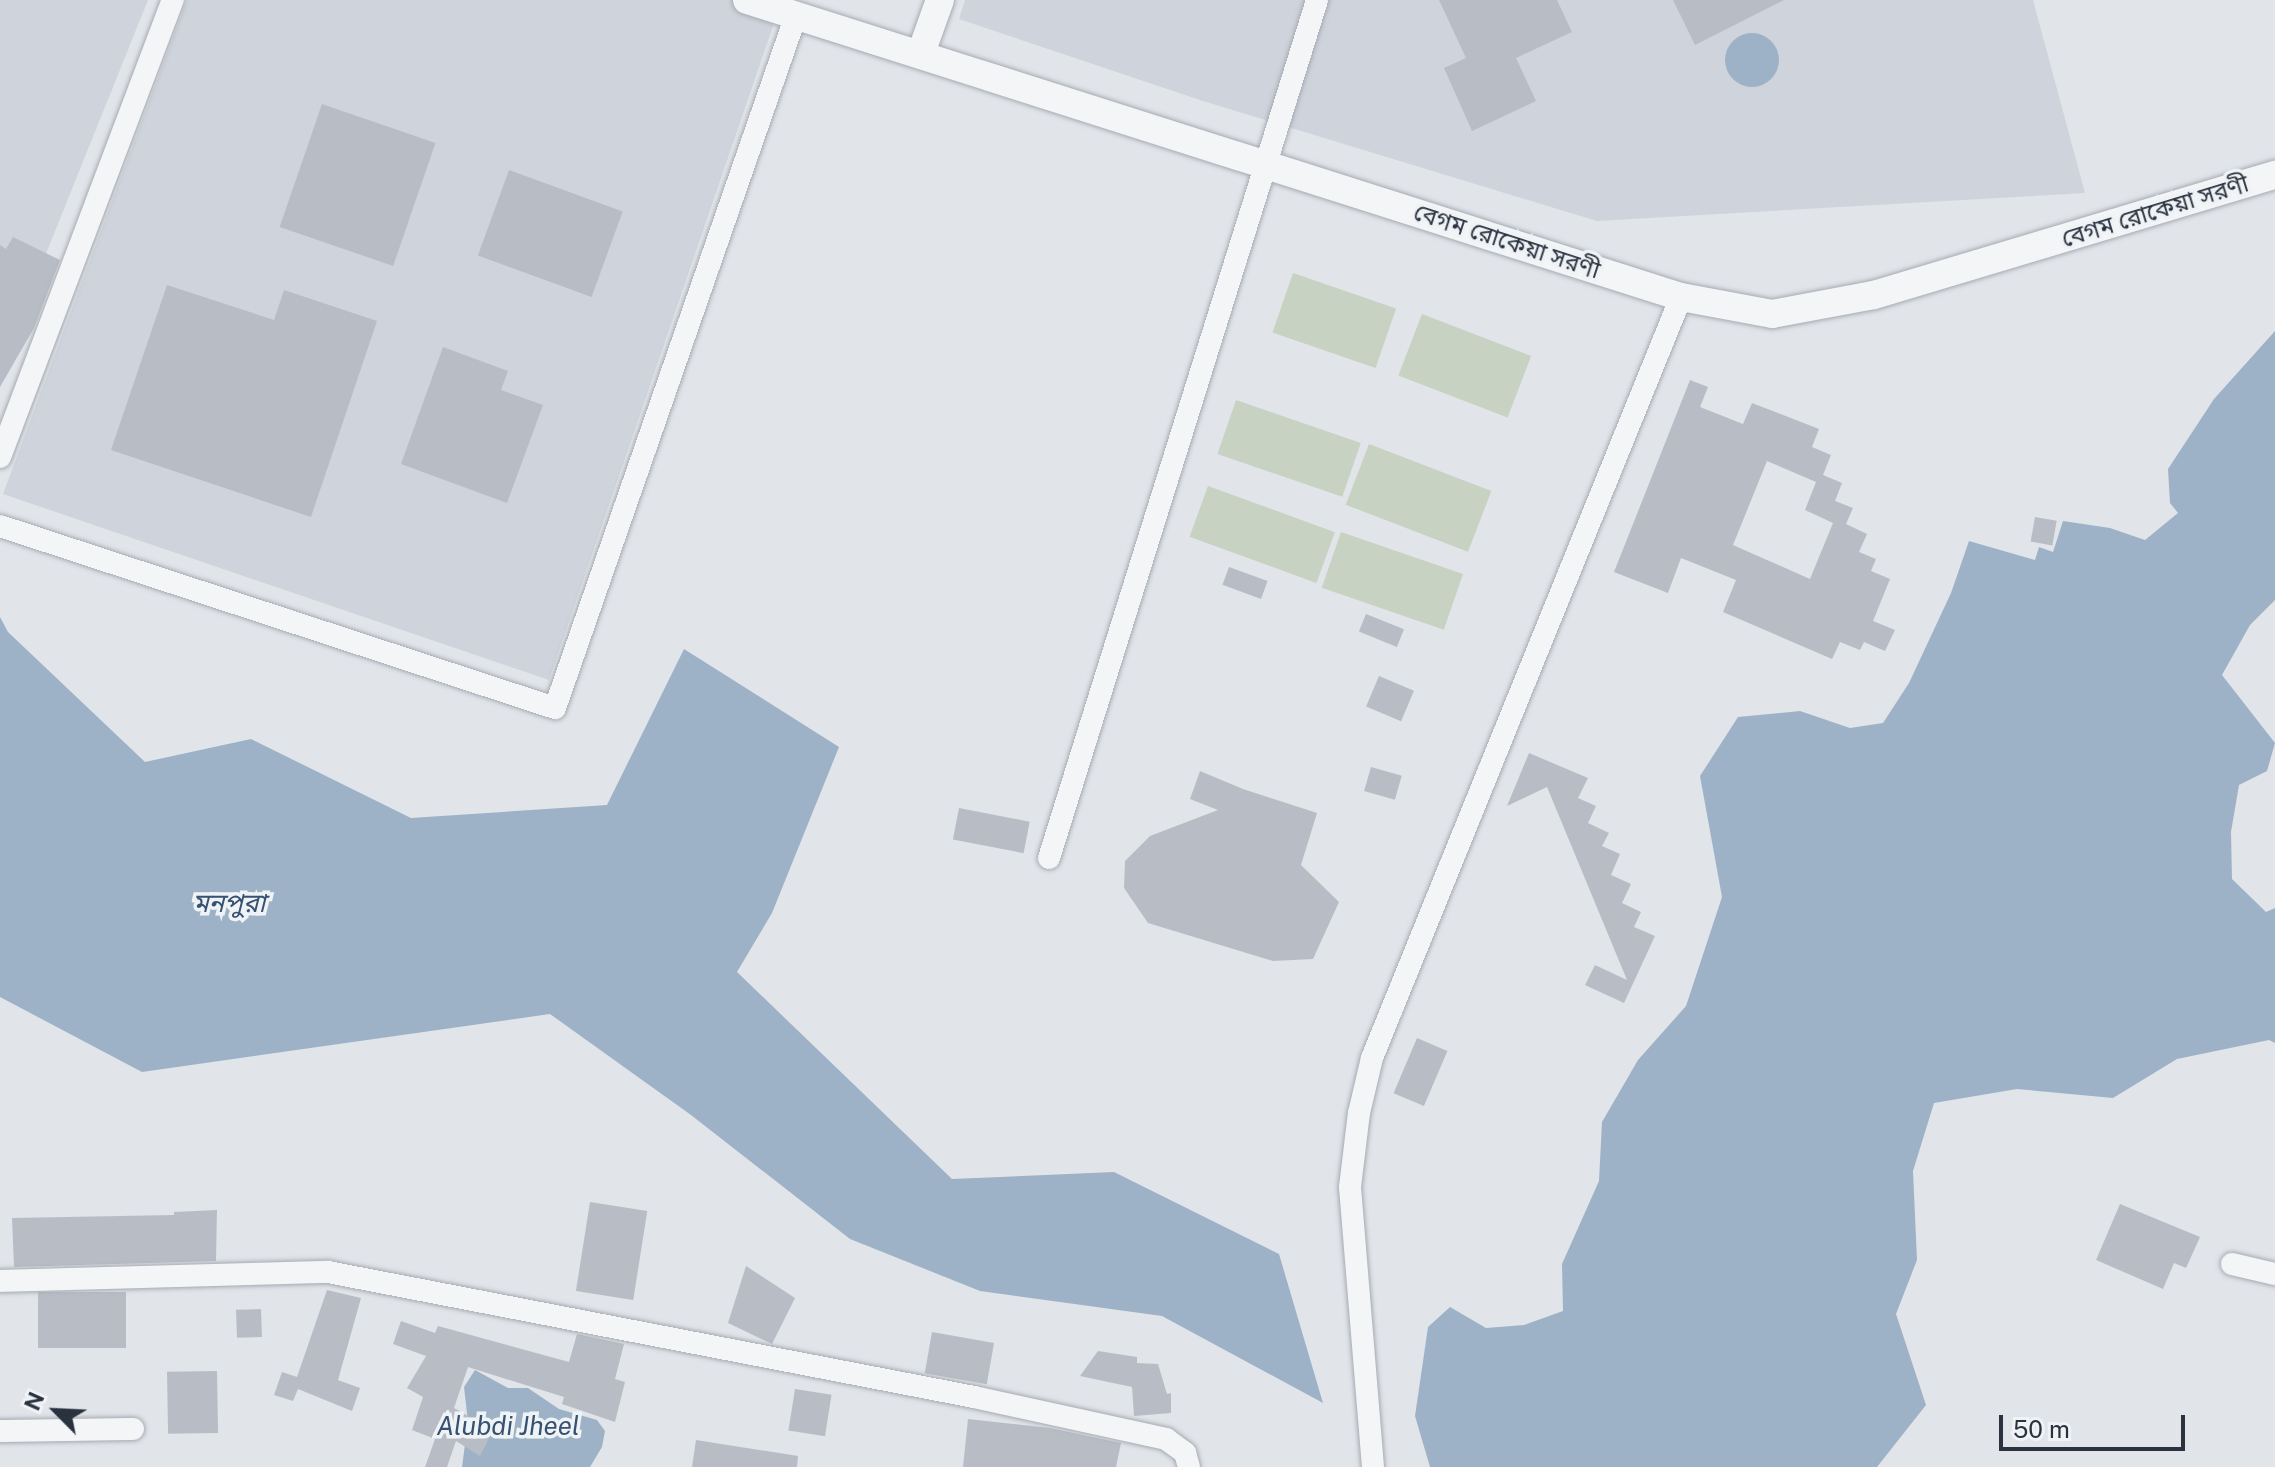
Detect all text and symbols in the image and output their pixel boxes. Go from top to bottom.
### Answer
street label: বেগম রোকেয়া সরণী [2058,169,2252,253]
street label: বেগম রোকেয়া সরণী [1410,197,1604,285]
water label: মনপুরা [193,887,265,919]
north arrow [16,1371,96,1451]
text: N [19,1388,49,1414]
scale bar [2003,1399,2189,1449]
water label: Alubdi Jheel [436,1410,580,1442]
text: 50 m [2013,1415,2070,1443]

